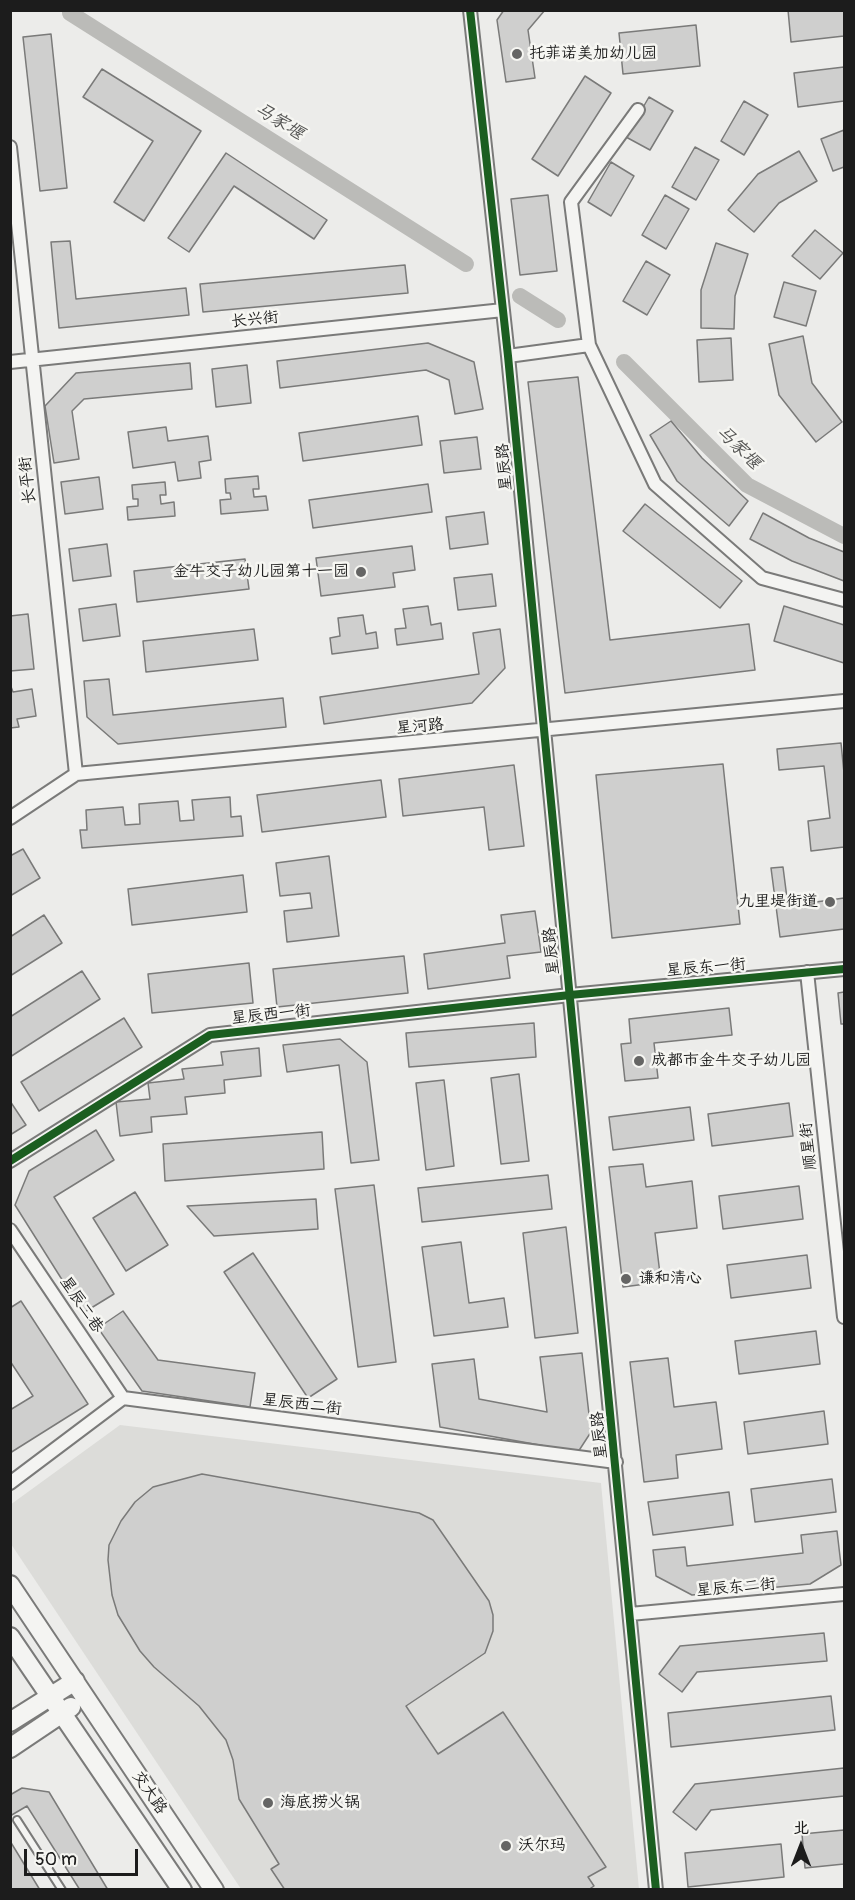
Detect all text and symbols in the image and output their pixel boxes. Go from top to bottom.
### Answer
place label: 托菲诺美加幼儿园 [529,44,657,64]
marker: 托菲诺美加幼儿园 [510,47,524,61]
water label: 马家堰 [250,99,308,145]
street label: 长兴街 [230,308,280,332]
water label: 马家堰 [711,421,765,475]
street label: 星辰路 [493,442,517,492]
street label: 长平街 [16,455,40,505]
place label: 金牛交子幼儿园第十一园 [173,562,349,582]
marker: 金牛交子幼儿园第十一园 [354,565,368,579]
street label: 星河路 [395,715,445,739]
place label: 九里堤街道 [738,892,818,912]
marker: 九里堤街道 [823,895,837,909]
street label: 星辰路 [540,926,564,976]
street label: 星辰东一街 [665,955,747,981]
street label: 星辰西一街 [230,1001,312,1029]
place label: 成都市金牛交子幼儿园 [651,1051,811,1071]
marker: 成都市金牛交子幼儿园 [632,1054,646,1068]
street label: 顺星街 [797,1121,821,1171]
place label: 谦和清心 [638,1269,702,1289]
marker: 谦和清心 [619,1272,633,1286]
street label: 星辰二巷 [55,1273,107,1337]
street label: 星辰西二街 [261,1391,343,1419]
street label: 星辰路 [588,1410,612,1460]
street label: 星辰东二街 [695,1575,777,1601]
street label: 交大路 [128,1768,170,1818]
place label: 海底捞火锅 [280,1793,360,1813]
marker: 海底捞火锅 [261,1796,275,1810]
north arrow [771,1816,831,1876]
text: 北 [793,1818,809,1838]
place label: 沃尔玛 [518,1836,566,1856]
scale bar [27,1837,141,1875]
marker: 沃尔玛 [499,1839,513,1853]
text: 50 m [35,1848,77,1871]

